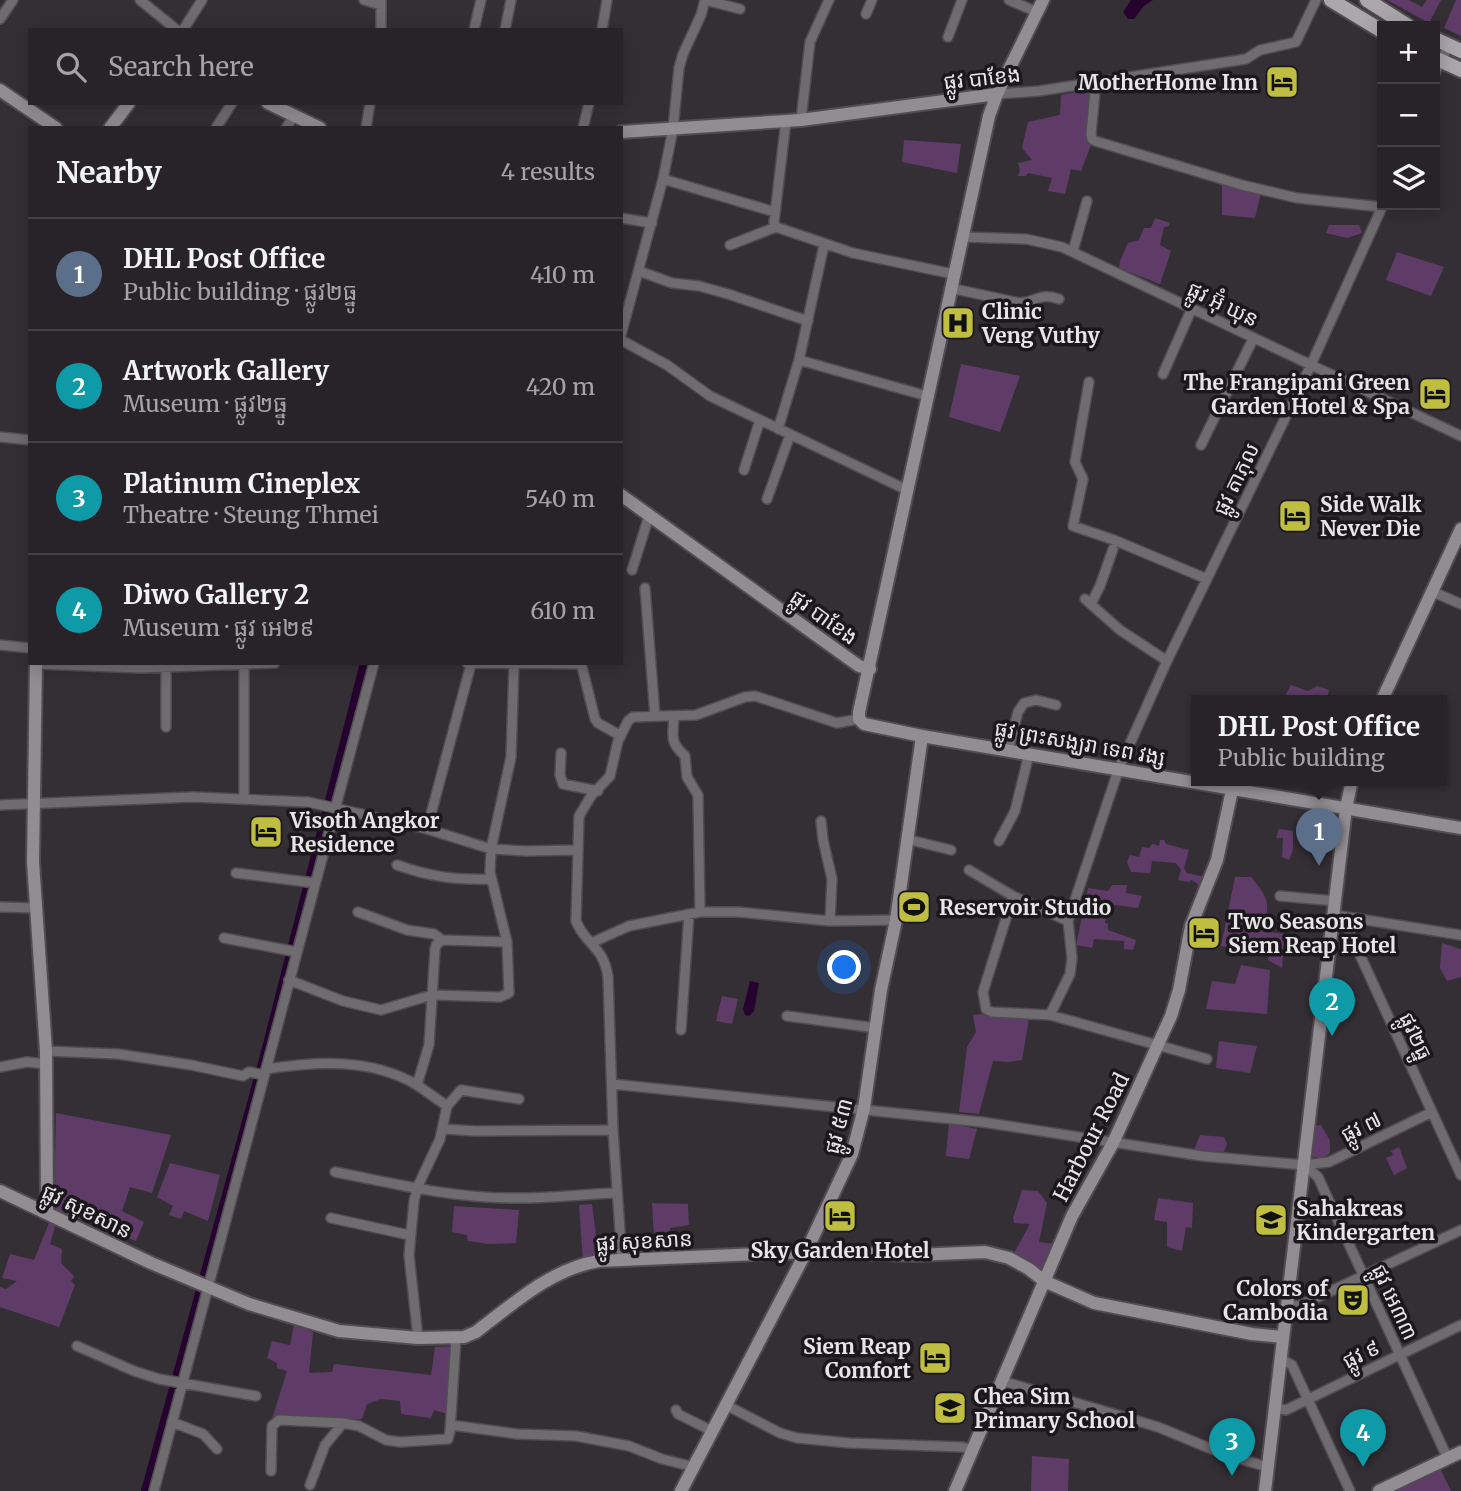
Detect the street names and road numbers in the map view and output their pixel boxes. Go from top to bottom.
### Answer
street label: ផ្លូវ បាខែង [942,61,1022,102]
street label: ផ្លូវ អ៊ុំ ឃុន [1180,275,1263,338]
street label: ផ្លូវ តាភុល [1207,438,1271,522]
street label: ផ្លូវ បាខែង [781,583,863,656]
street label: ផ្លូវ ព្រះសង្ឃរា ទេព វង្ស [991,715,1168,777]
street label: ផ្លូវ២ធ្នូ [1388,1008,1439,1067]
street label: Harbour Road [1047,1068,1135,1206]
street label: ផ្លូវ ៥៣ [818,1095,864,1158]
street label: ផ្លូវ ៧ [1336,1106,1388,1154]
street label: ផ្លូវ សុខសាន [35,1178,136,1250]
street label: ផ្លូវ សុខសាន [595,1225,693,1263]
street label: ផ្លូវ អេ៣៣ [1360,1260,1424,1347]
street label: ផ្លូវ ៩ [1338,1333,1387,1380]

